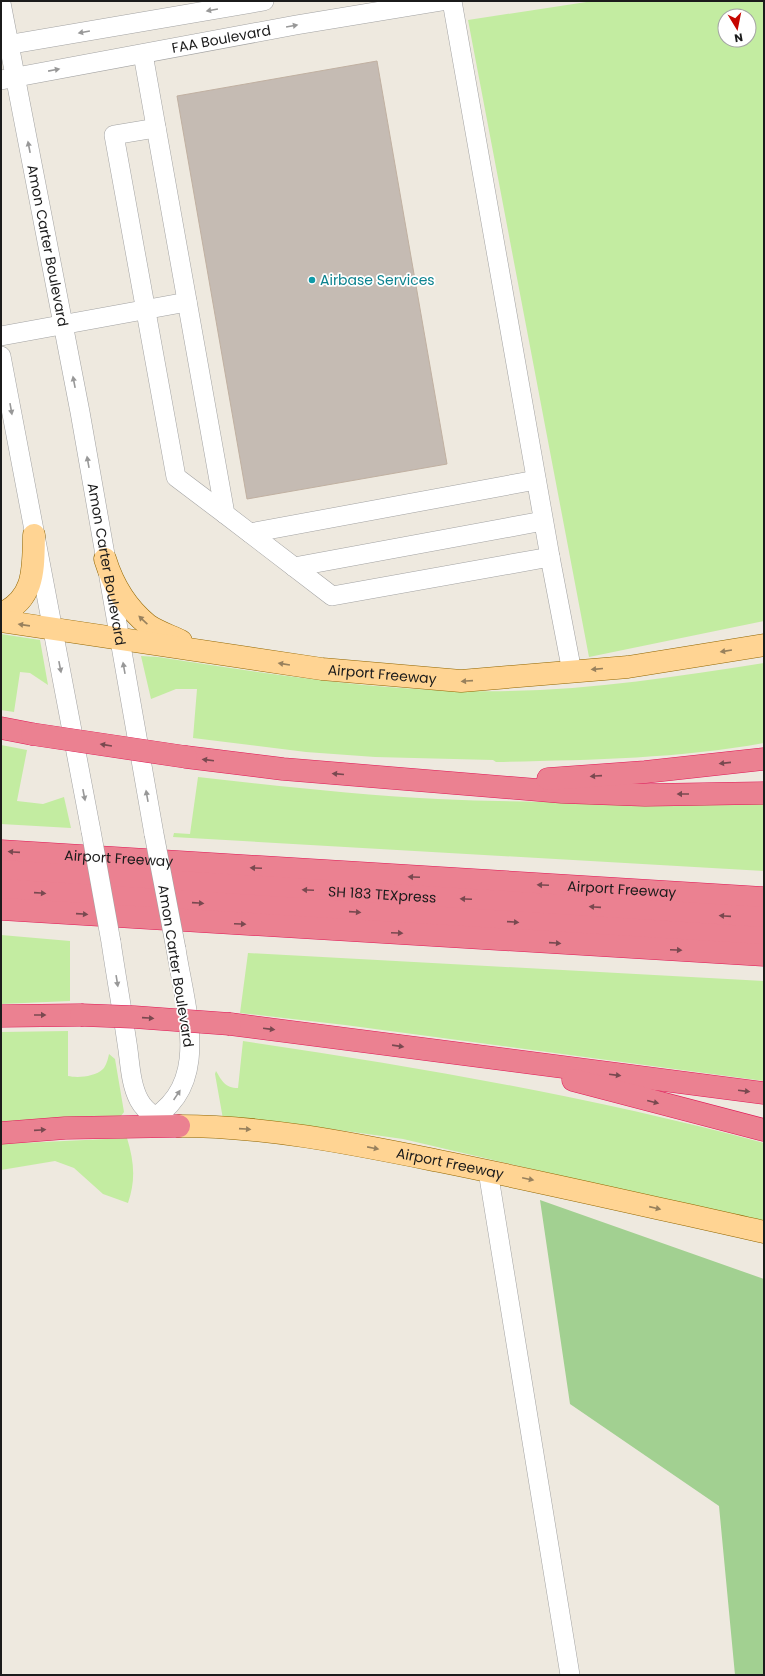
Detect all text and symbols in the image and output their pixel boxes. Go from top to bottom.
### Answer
one-way arrow [206,7,218,13]
north arrow [717,8,757,48]
street label: FAA Boulevard [170,20,272,58]
one-way arrow [286,23,298,29]
one-way arrow [78,29,90,35]
text: N [733,29,744,46]
one-way arrow [48,67,60,73]
one-way arrow [25,141,31,153]
street label: Amon Carter Boulevard [22,163,73,328]
place label: Airbase Services [320,270,435,290]
marker: Airbase Services [307,275,317,285]
one-way arrow [70,376,76,388]
one-way arrow [8,402,14,415]
one-way arrow [85,456,91,468]
street label: Amon Carter Boulevard [83,481,131,647]
one-way arrow [139,616,148,625]
one-way arrow [18,622,30,628]
one-way arrow [719,648,732,654]
street label: Airport Freeway [327,660,438,689]
one-way arrow [57,661,63,673]
one-way arrow [278,661,290,667]
one-way arrow [121,662,127,674]
one-way arrow [591,666,603,673]
one-way arrow [461,677,473,684]
one-way arrow [100,742,112,748]
one-way arrow [202,757,215,763]
one-way arrow [719,760,731,766]
one-way arrow [332,770,344,777]
one-way arrow [590,773,602,780]
one-way arrow [81,789,87,801]
one-way arrow [144,790,150,802]
one-way arrow [676,791,689,797]
street label: Airport Freeway [64,845,174,872]
one-way arrow [8,849,20,856]
one-way arrow [250,864,262,871]
one-way arrow [407,874,420,880]
street label: Airport Freeway [567,876,677,903]
street label: SH 183 TEXpress [328,881,437,908]
one-way arrow [537,881,549,888]
street label: Amon Carter Boulevard [153,883,199,1049]
one-way arrow [302,886,314,893]
one-way arrow [34,889,46,896]
one-way arrow [460,896,472,903]
one-way arrow [192,899,204,906]
one-way arrow [589,904,601,911]
one-way arrow [349,909,361,916]
one-way arrow [76,911,89,917]
one-way arrow [719,912,731,919]
one-way arrow [507,919,519,926]
one-way arrow [234,920,246,927]
one-way arrow [391,930,404,936]
one-way arrow [549,939,561,946]
one-way arrow [670,947,683,953]
one-way arrow [114,975,120,987]
one-way arrow [34,1012,47,1018]
one-way arrow [142,1014,154,1021]
one-way arrow [263,1026,275,1032]
one-way arrow [392,1043,404,1049]
one-way arrow [609,1072,621,1078]
one-way arrow [738,1088,750,1094]
one-way arrow [173,1090,181,1100]
one-way arrow [647,1099,659,1105]
one-way arrow [239,1125,251,1132]
one-way arrow [34,1126,46,1133]
street label: Airport Freeway [395,1143,506,1184]
one-way arrow [367,1145,380,1151]
one-way arrow [522,1176,534,1182]
one-way arrow [649,1205,661,1211]

